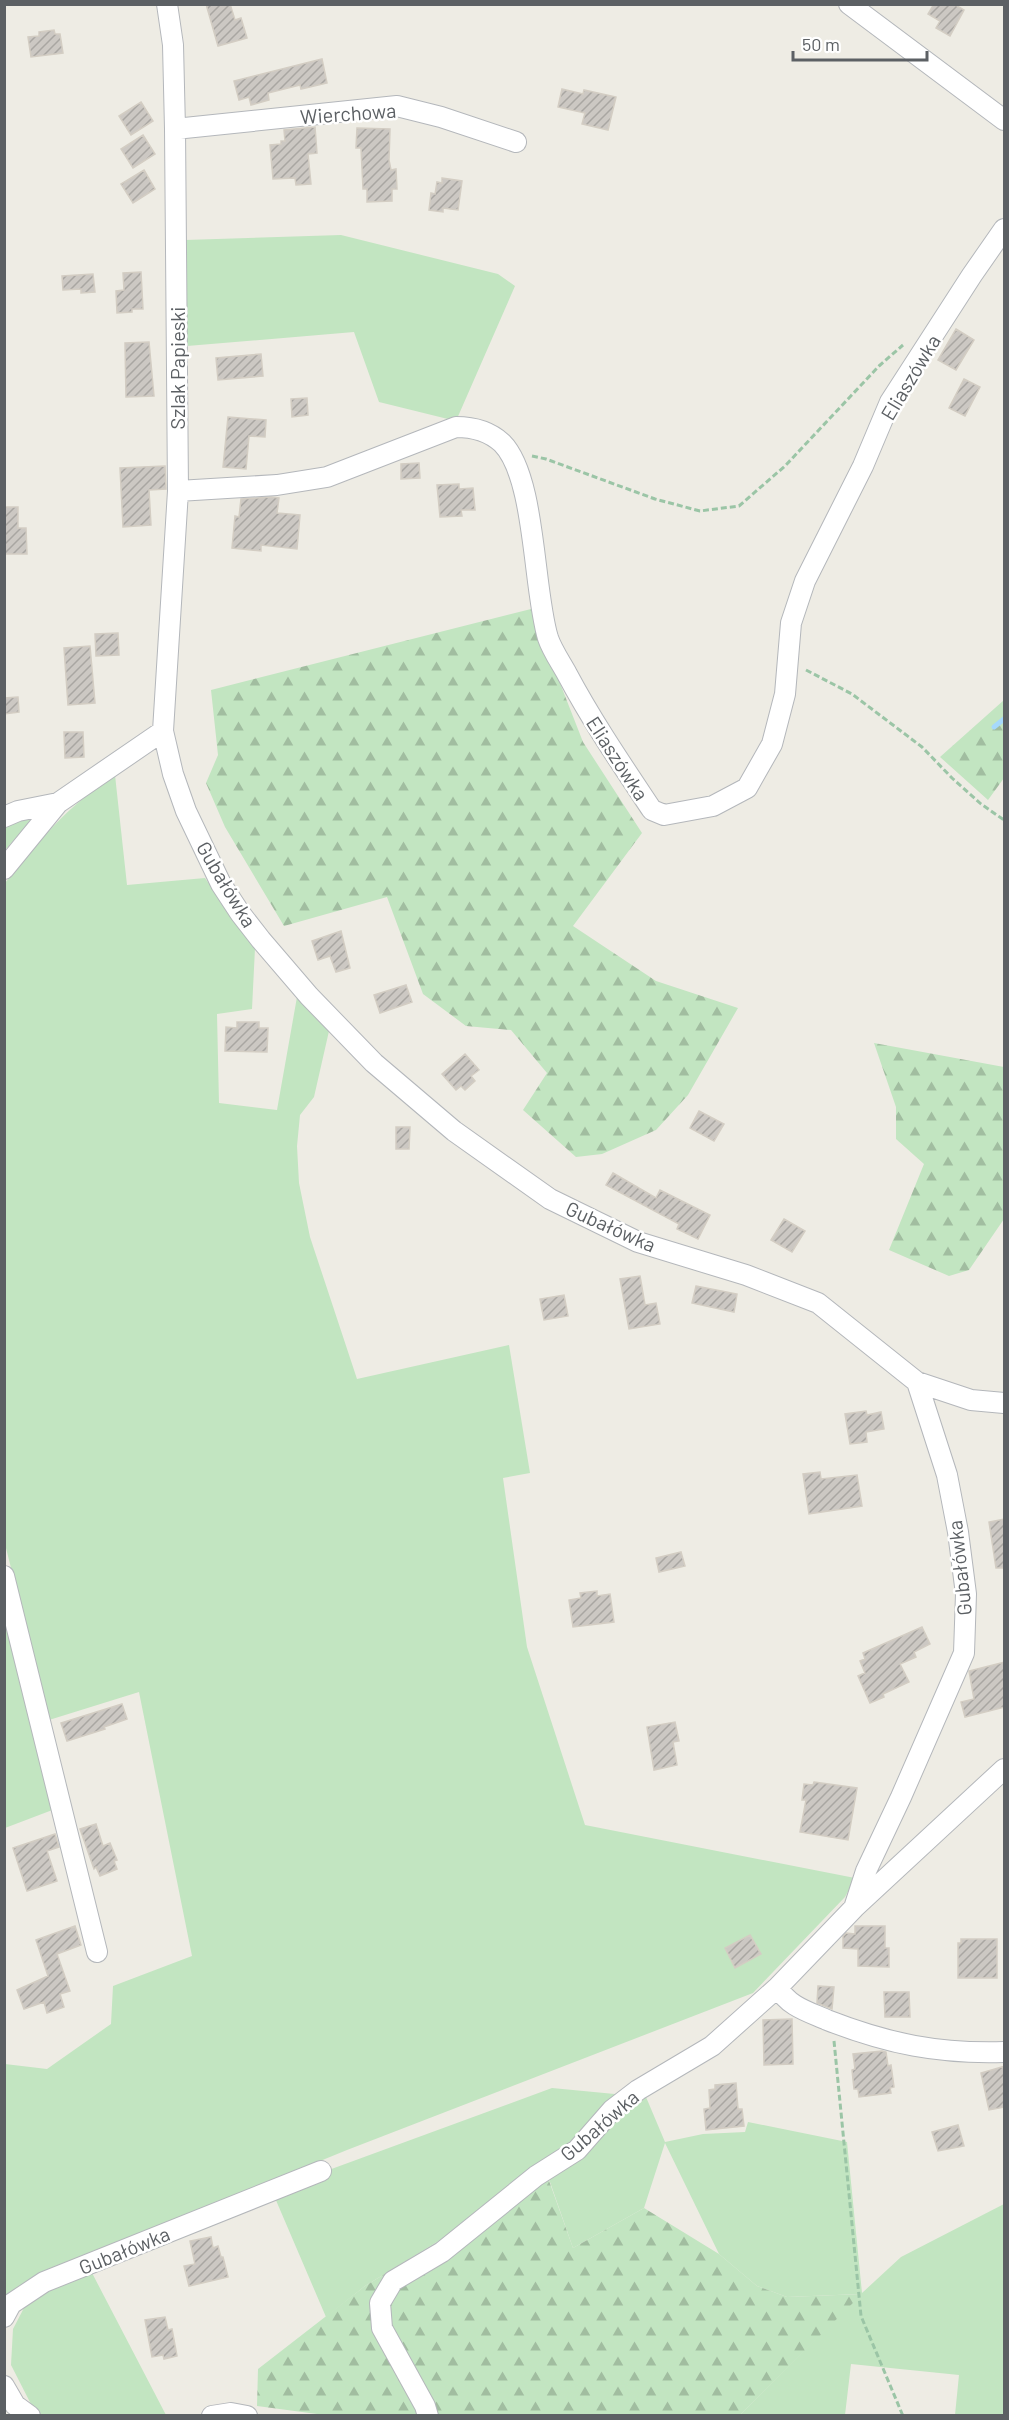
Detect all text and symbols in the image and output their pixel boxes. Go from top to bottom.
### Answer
scale bar [793,24,926,62]
text: 50 m [802,33,840,55]
street label: Wierchowa [299,98,397,128]
street label: Szlak Papieski [165,307,189,429]
street label: Eliaszówka [875,330,945,424]
street label: Eliaszówka [582,711,654,805]
street label: Gubałówka [192,837,262,931]
street label: Gubałówka [562,1196,660,1256]
street label: Gubałówka [942,1519,976,1617]
street label: Gubałówka [555,2085,643,2165]
street label: Gubałówka [75,2221,173,2279]

